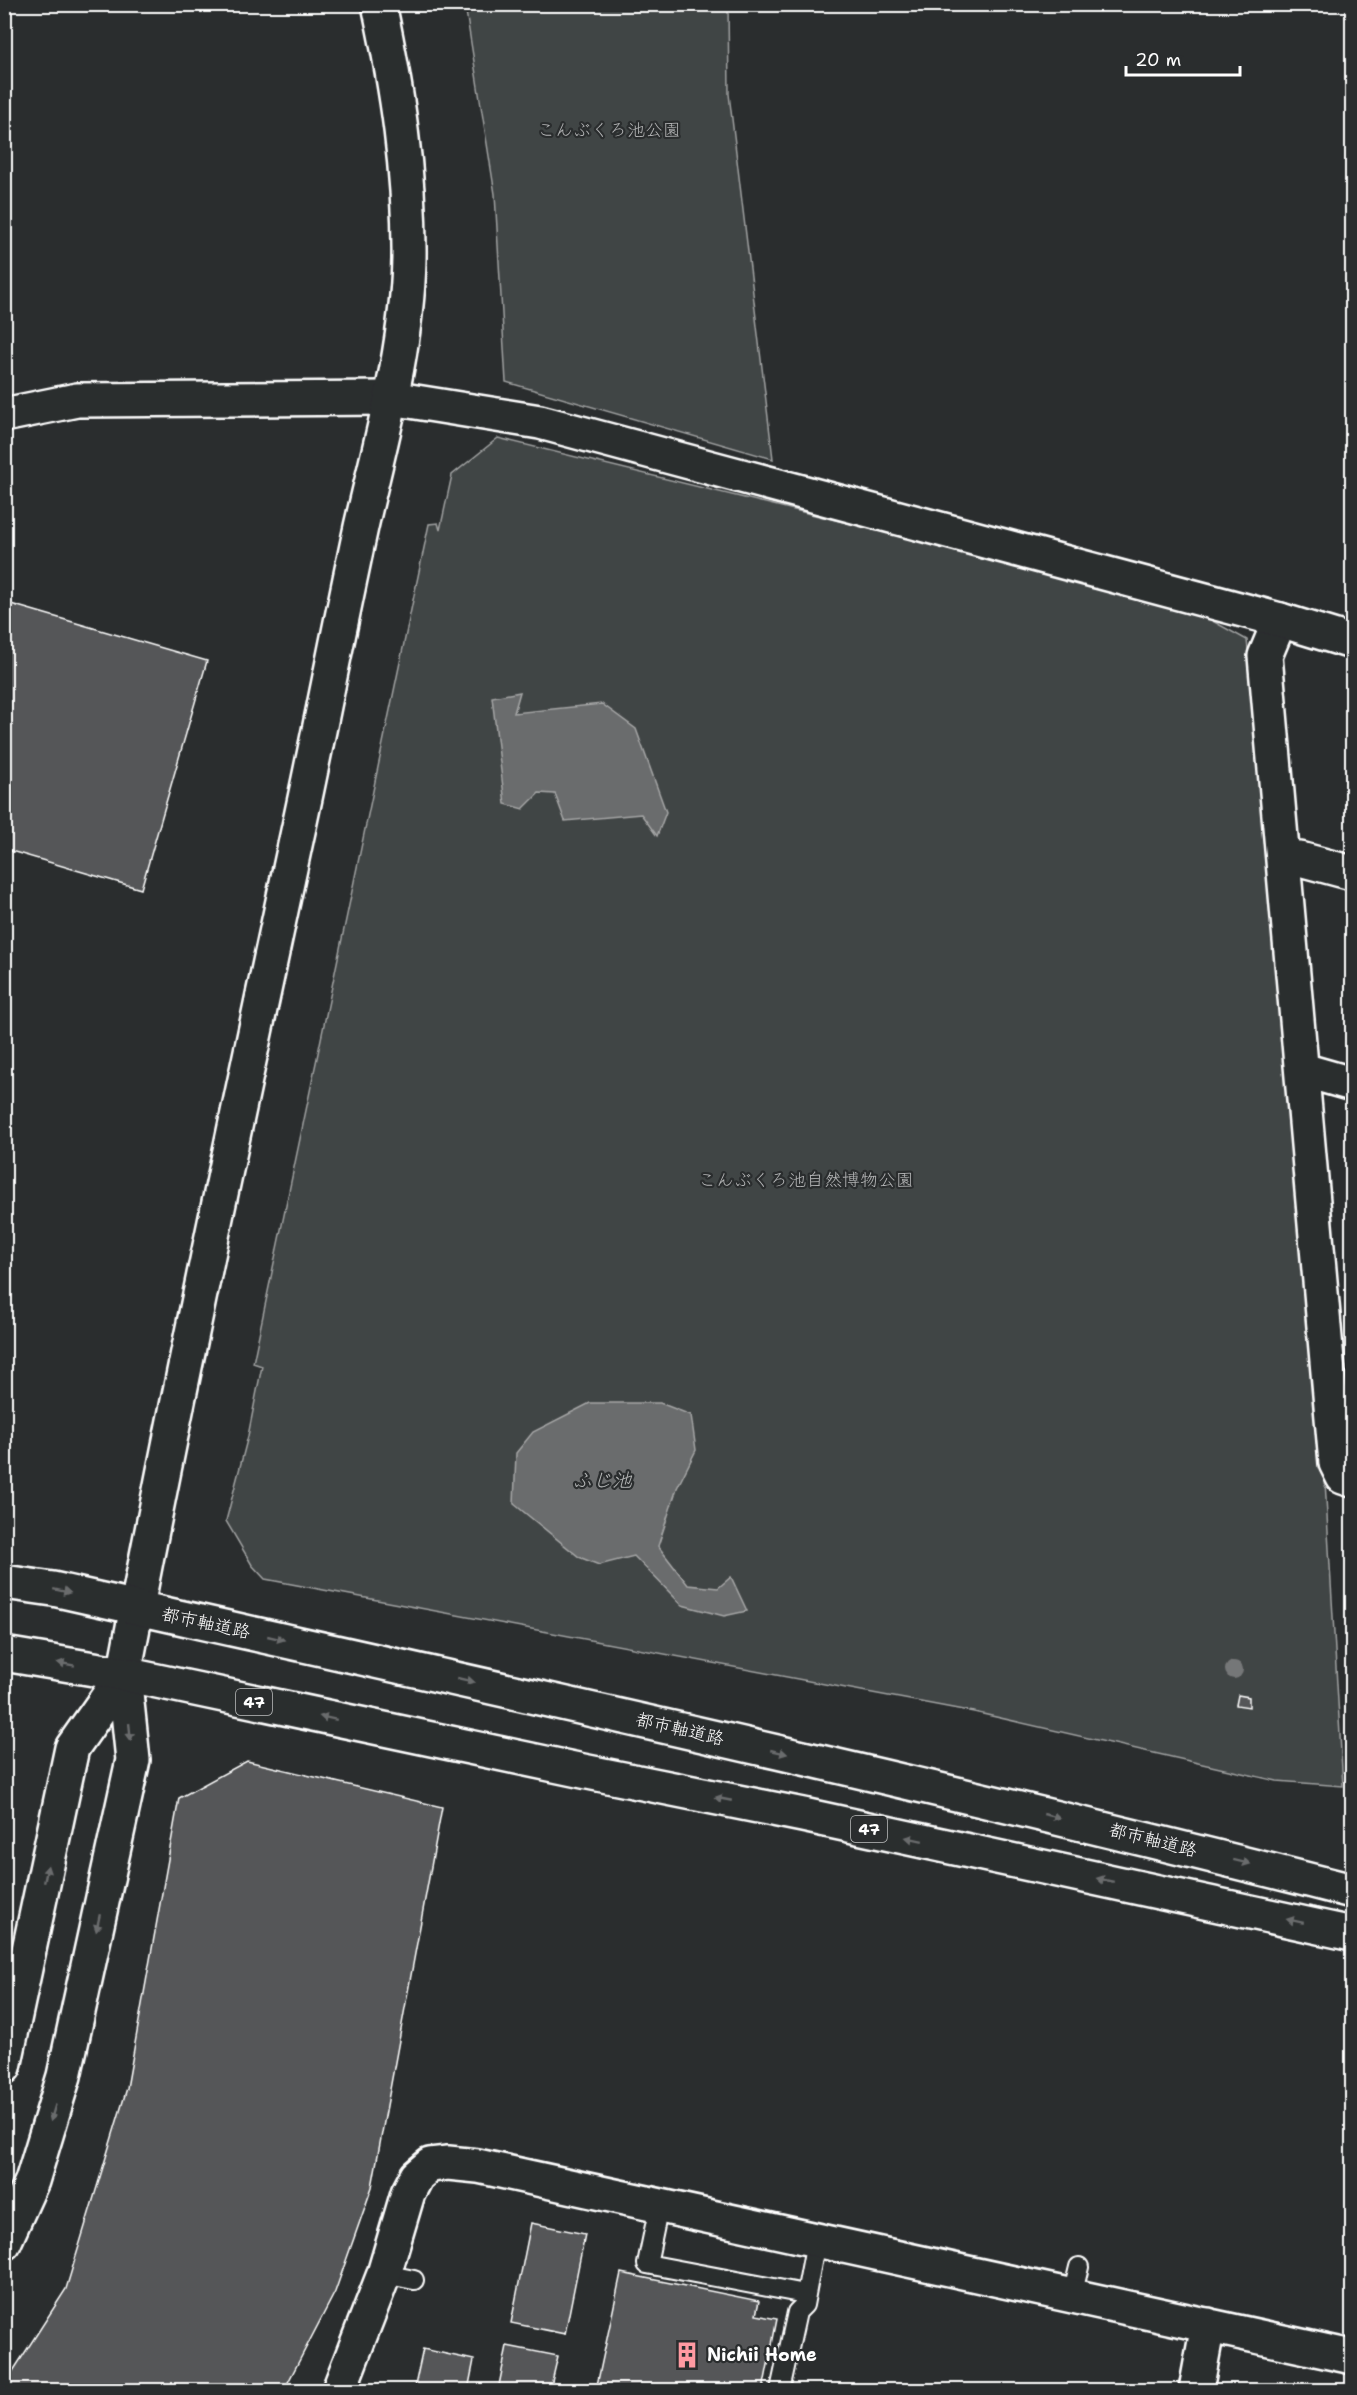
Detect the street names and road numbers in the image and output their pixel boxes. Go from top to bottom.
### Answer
street label: 都市軸道路 [159,1602,253,1644]
road number: 47 [236,1689,272,1715]
street label: 都市軸道路 [633,1707,727,1751]
road number: 47 [851,1816,887,1842]
street label: 都市軸道路 [1106,1817,1200,1863]

